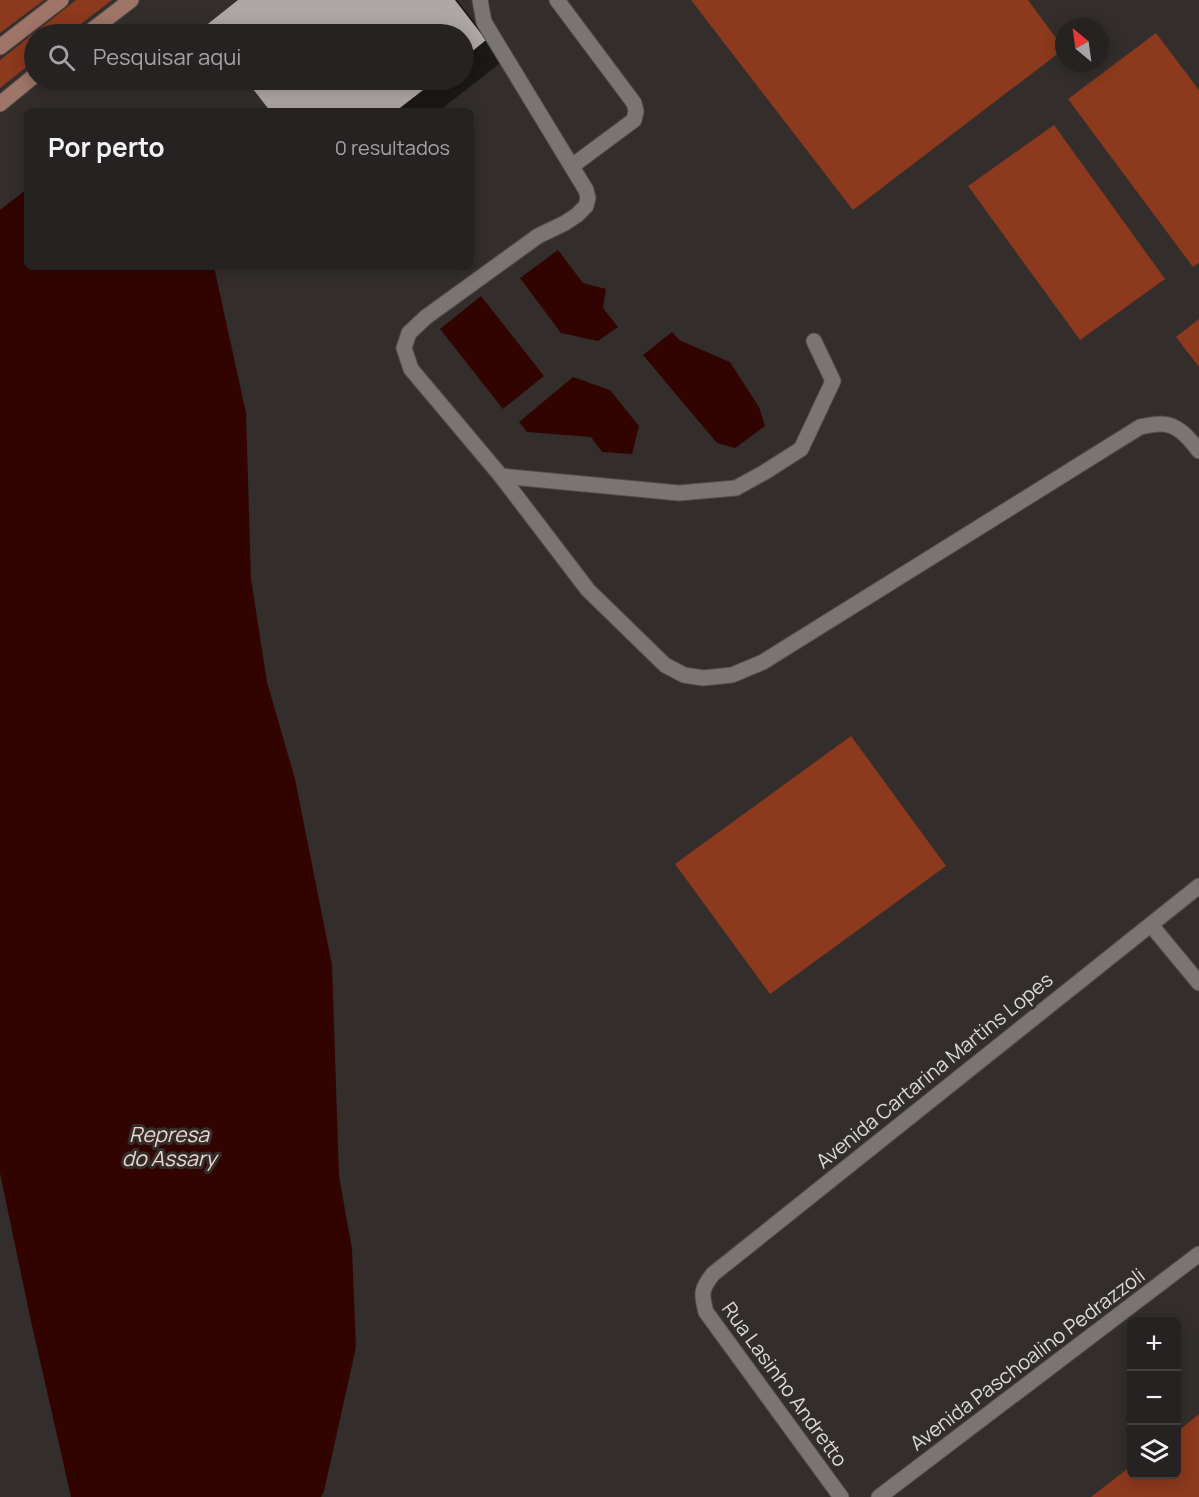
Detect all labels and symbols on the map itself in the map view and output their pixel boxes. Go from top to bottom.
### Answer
north arrow [1055,18,1109,72]
street label: Avenida Cartarina Martins Lopes [810,966,1058,1174]
water label: Represa do Assary [122,1120,219,1172]
street label: Avenida Paschoalino Pedrazzoli [904,1262,1150,1456]
street label: Rua Lasinho Andretto [716,1296,854,1472]

